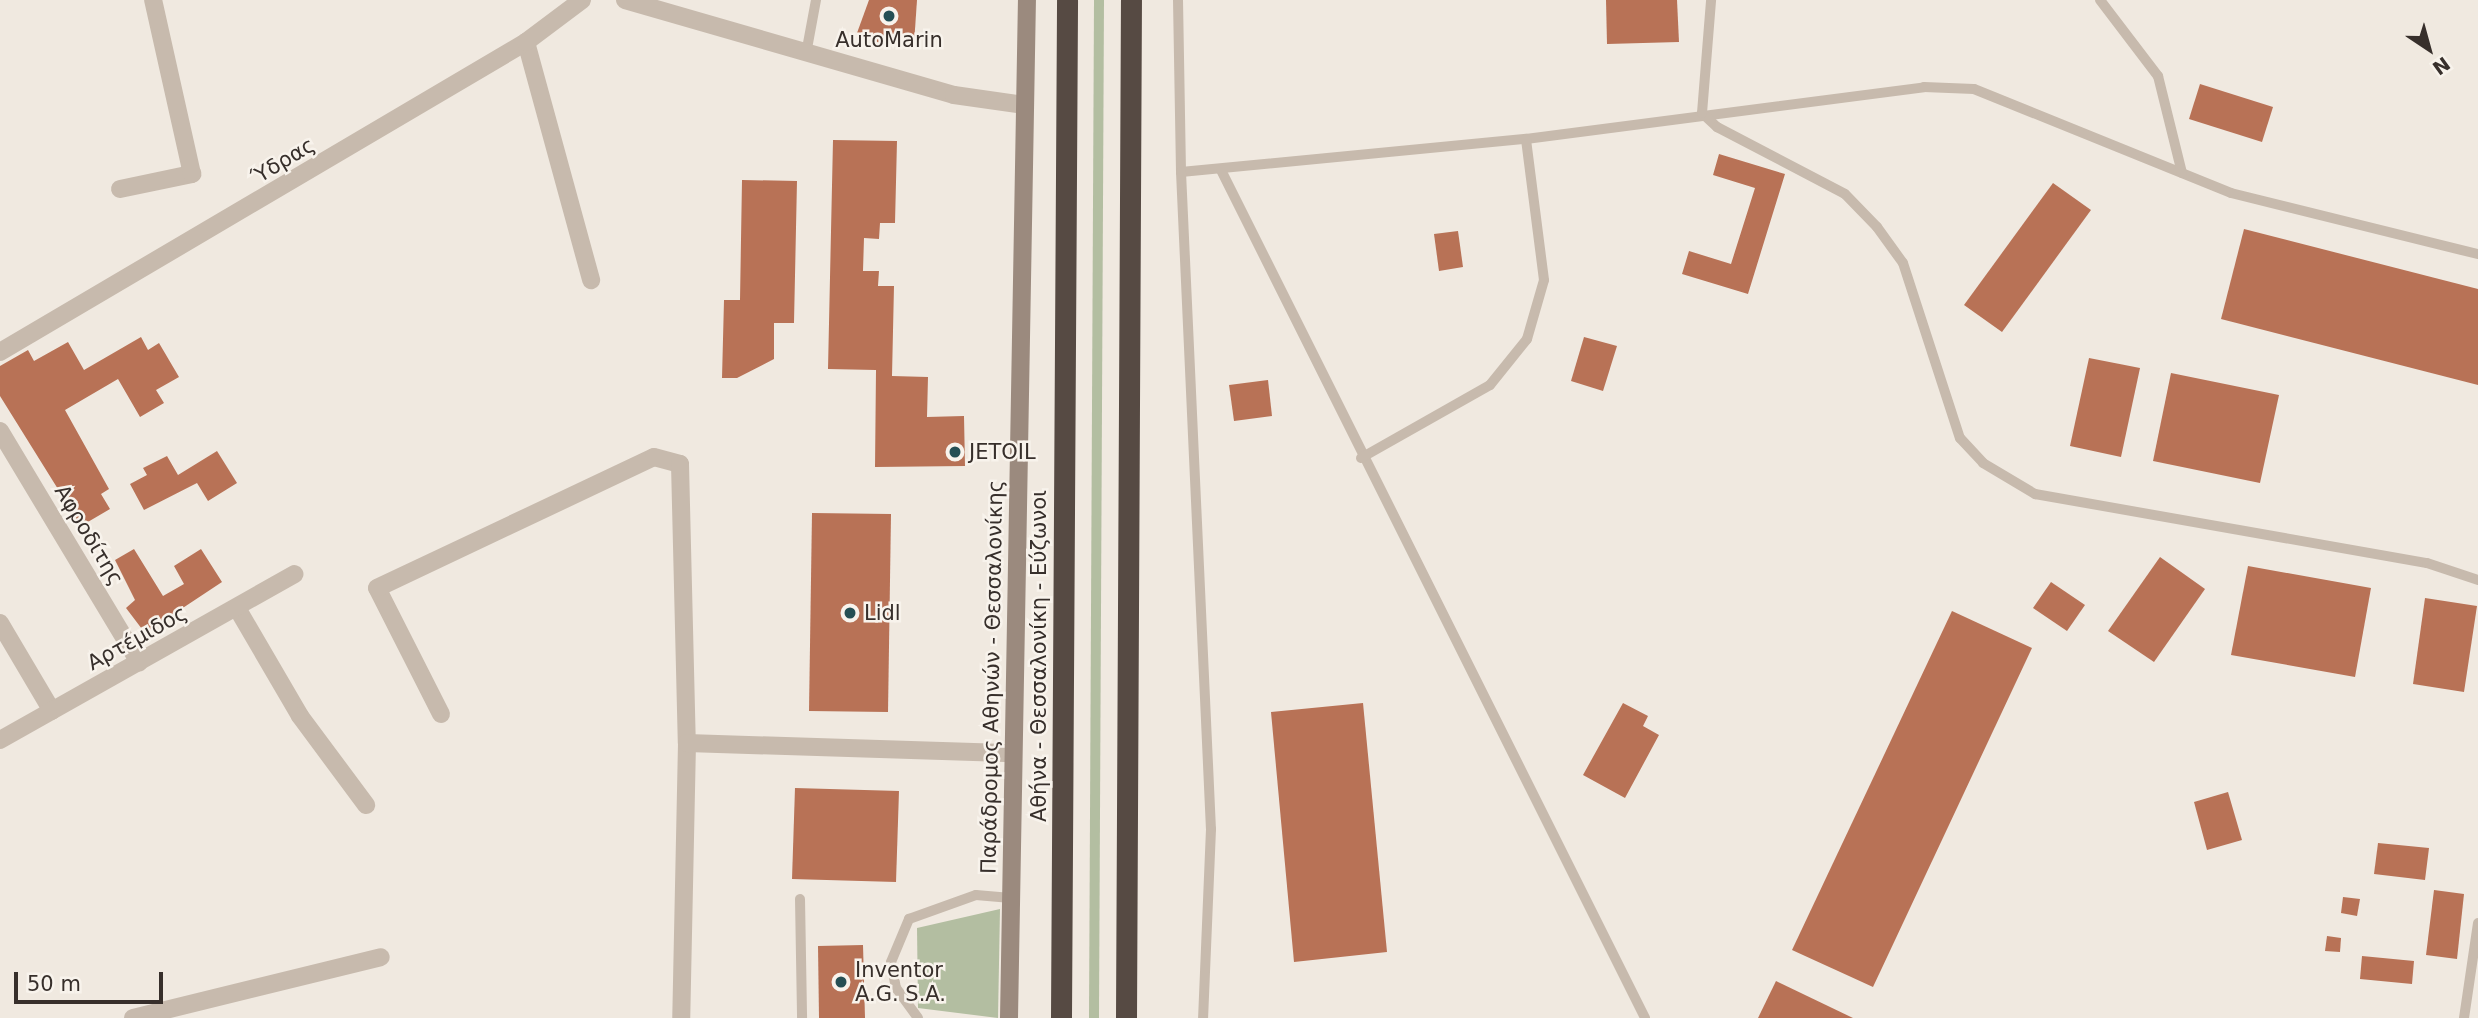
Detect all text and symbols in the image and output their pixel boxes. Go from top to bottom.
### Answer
marker: AutoMarin [881,8,897,24]
north arrow [2394,14,2464,84]
place label: AutoMarin [835,27,943,53]
text: N [2428,52,2454,80]
street label: Ύδρας [247,132,319,190]
place label: JETOIL [969,439,1036,465]
marker: JETOIL [947,444,963,460]
street label: Αφροδίτης [49,480,129,590]
street label: Παράδρομος Αθηνών - Θεσσαλονίκης [976,480,1008,874]
street label: Αθήνα - Θεσσαλονίκη - Εύζωνοι [1026,490,1052,822]
street label: Αρτέμιδος [83,600,191,676]
place label: Lidl [864,600,901,626]
marker: Lidl [842,605,858,621]
place label: Inventor A.G. S.A. [855,957,946,1007]
scale bar [18,958,166,1002]
text: 50 m [27,972,81,996]
marker: Inventor A.G. S.A. [833,974,849,990]

